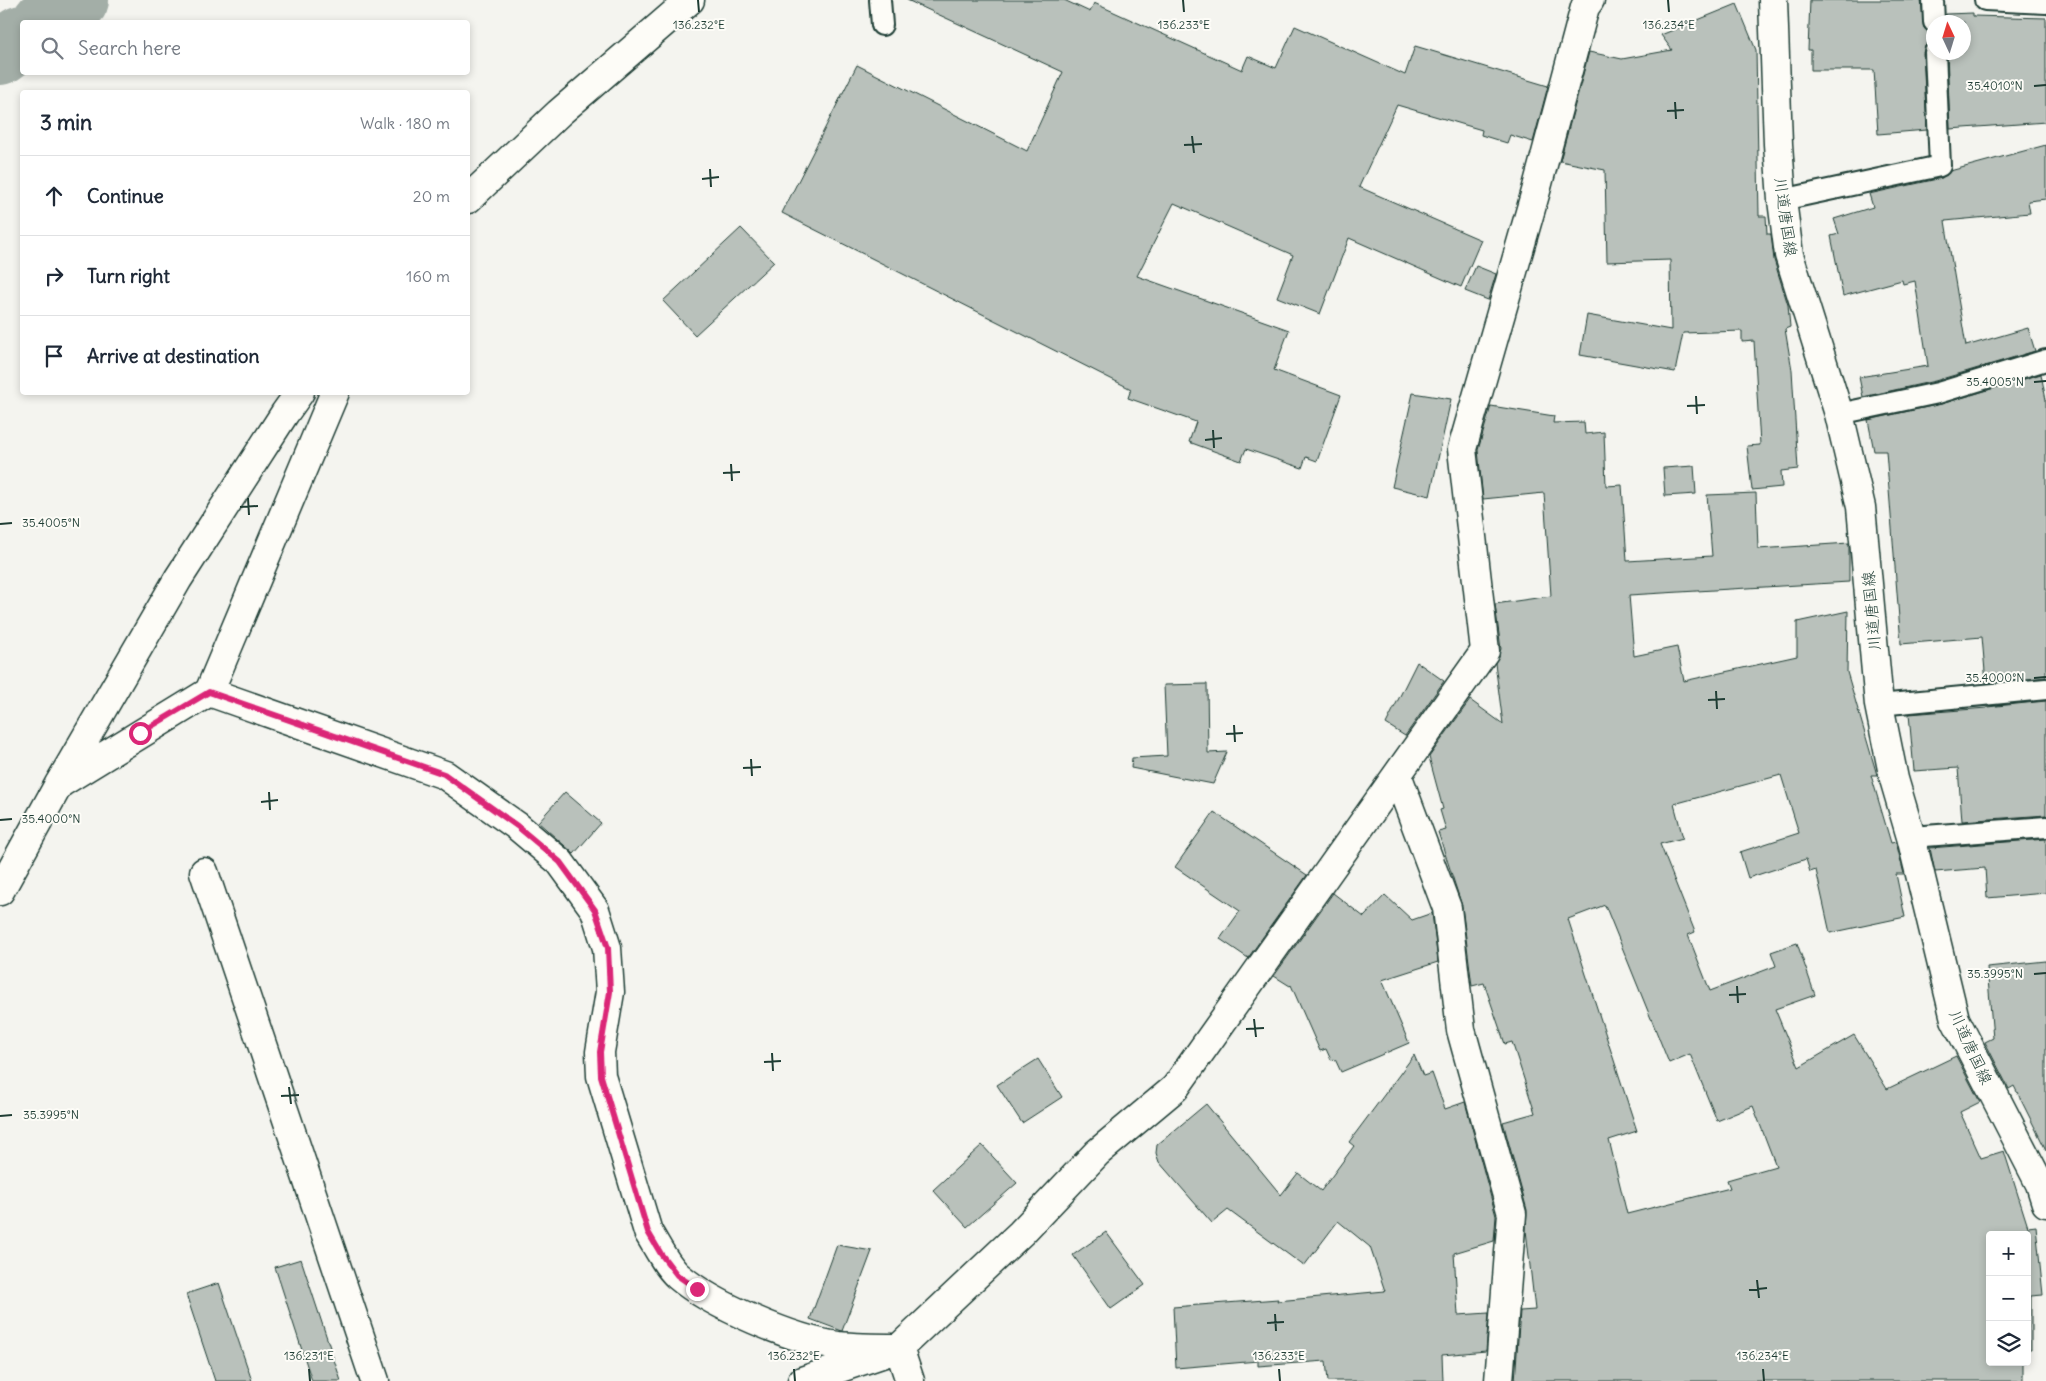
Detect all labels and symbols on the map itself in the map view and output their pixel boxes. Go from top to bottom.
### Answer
north arrow [1926,15,1971,60]
text: 136.232°E [673,17,725,32]
text: 136.233°E [1158,17,1210,32]
text: 136.234°E [1643,17,1695,32]
text: 35.4010°N [1967,78,2023,93]
street label: 川道唐国線 [1771,176,1801,258]
text: 35.4005°N [1966,374,2024,389]
text: 35.4005°N [22,515,80,530]
street label: 川道唐国線 [1858,570,1884,652]
text: 35.4000°N [1966,670,2024,685]
route start [129,722,152,745]
text: 35.4000°N [22,811,80,826]
text: 35.3995°N [1967,966,2023,981]
street label: 川道唐国線 [1945,1007,1997,1087]
text: 35.3995°N [23,1107,79,1122]
route end [686,1278,709,1301]
text: 136.231°E [284,1348,334,1363]
text: 136.232°E [768,1348,820,1363]
text: 136.233°E [1253,1348,1305,1363]
text: 136.234°E [1737,1348,1789,1363]

